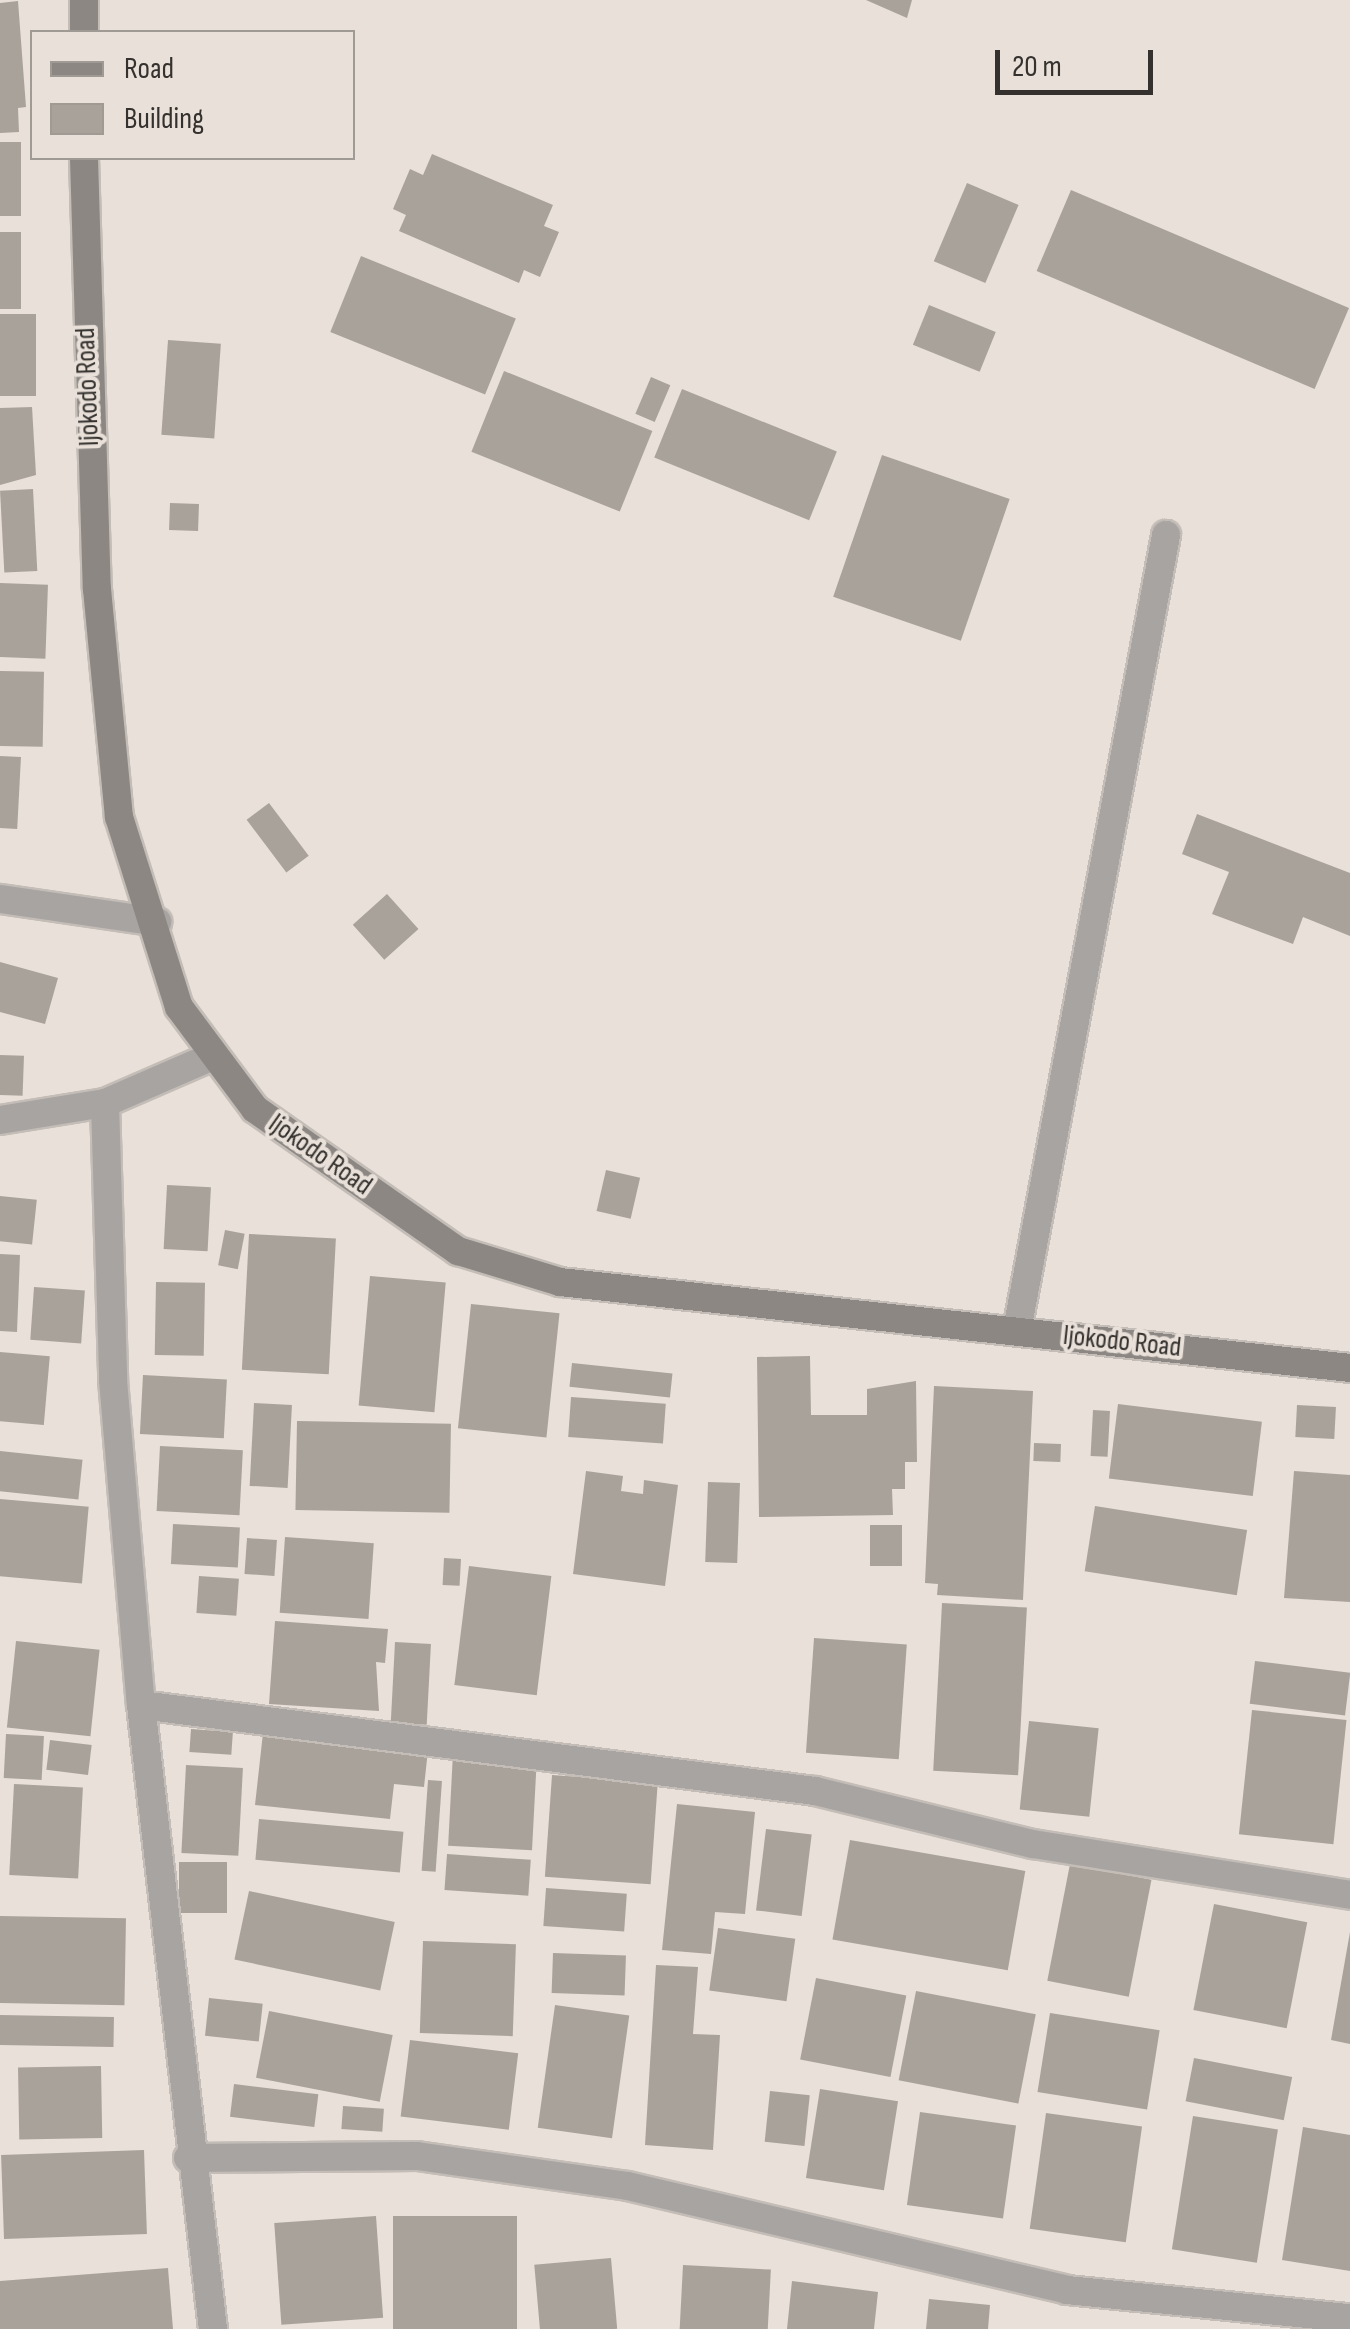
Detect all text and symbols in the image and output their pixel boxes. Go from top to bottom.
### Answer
legend [30,30,355,160]
scale bar [1000,30,1158,92]
text: 20 m [1012,49,1062,85]
text: Road [124,51,174,87]
text: Building [124,101,204,137]
street label: Ijokodo Road [69,327,107,447]
street label: Ijokodo Road [262,1107,378,1203]
street label: Ijokodo Road [1061,1319,1183,1365]

